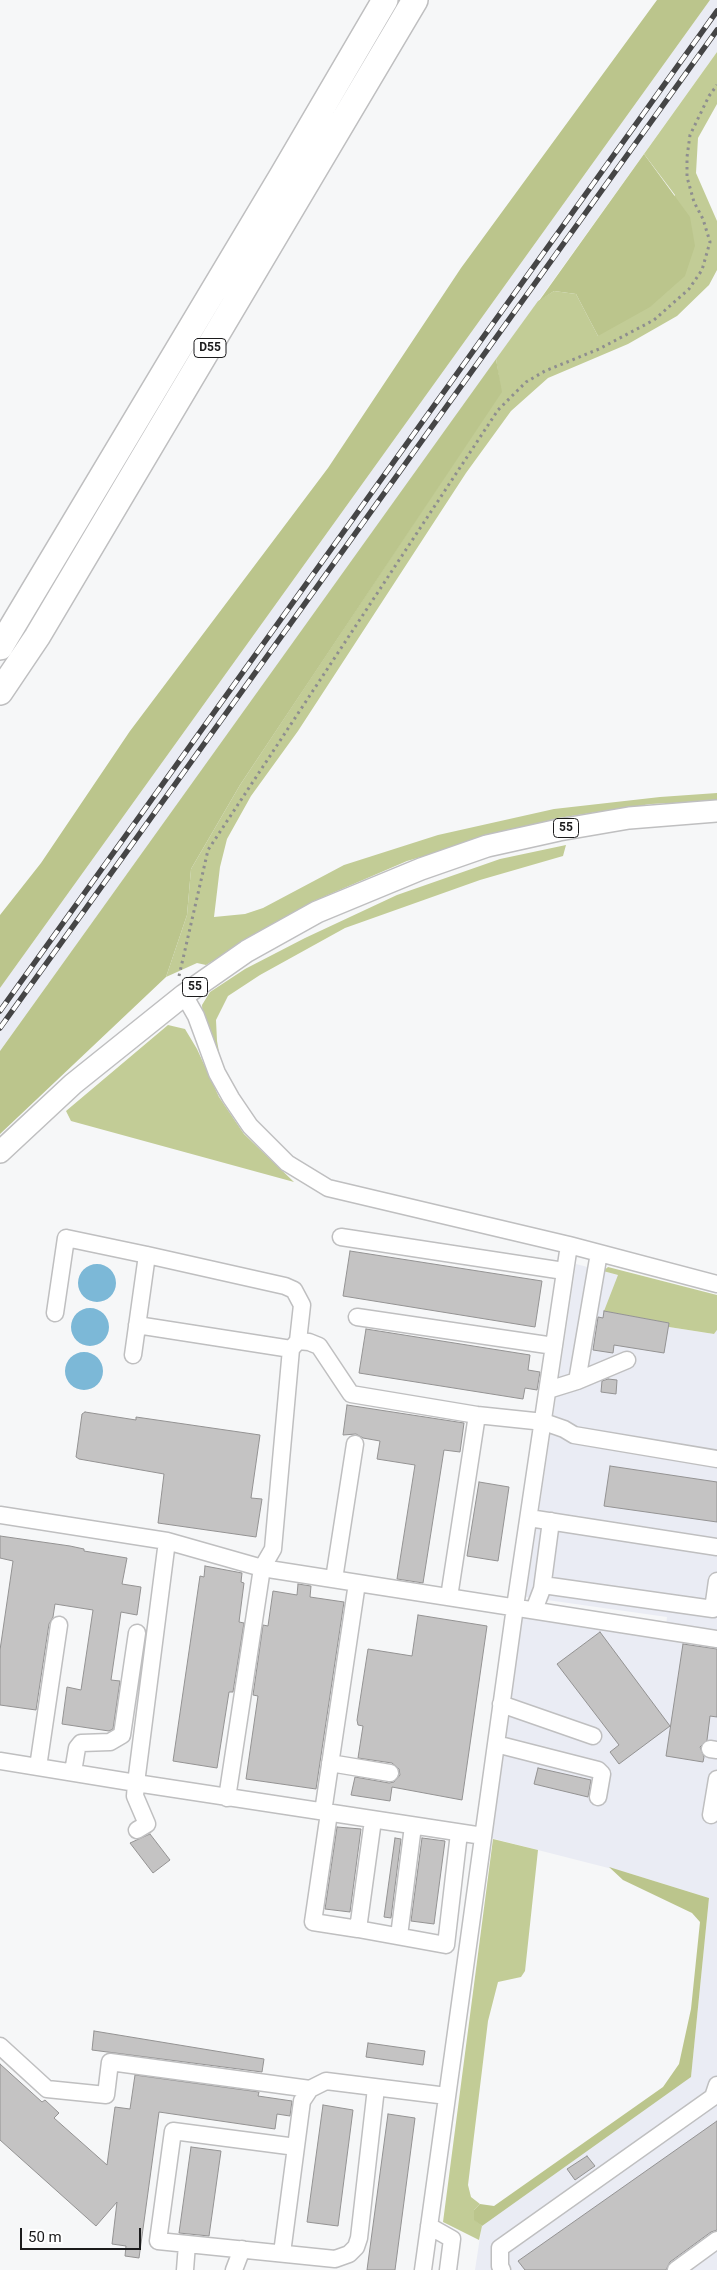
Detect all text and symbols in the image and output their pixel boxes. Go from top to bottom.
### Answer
road number: D55 [194,338,226,358]
road number: 55 [554,818,578,838]
road number: 55 [182,978,208,996]
scale bar [22,2218,144,2250]
text: 50 m [28,2228,62,2246]

